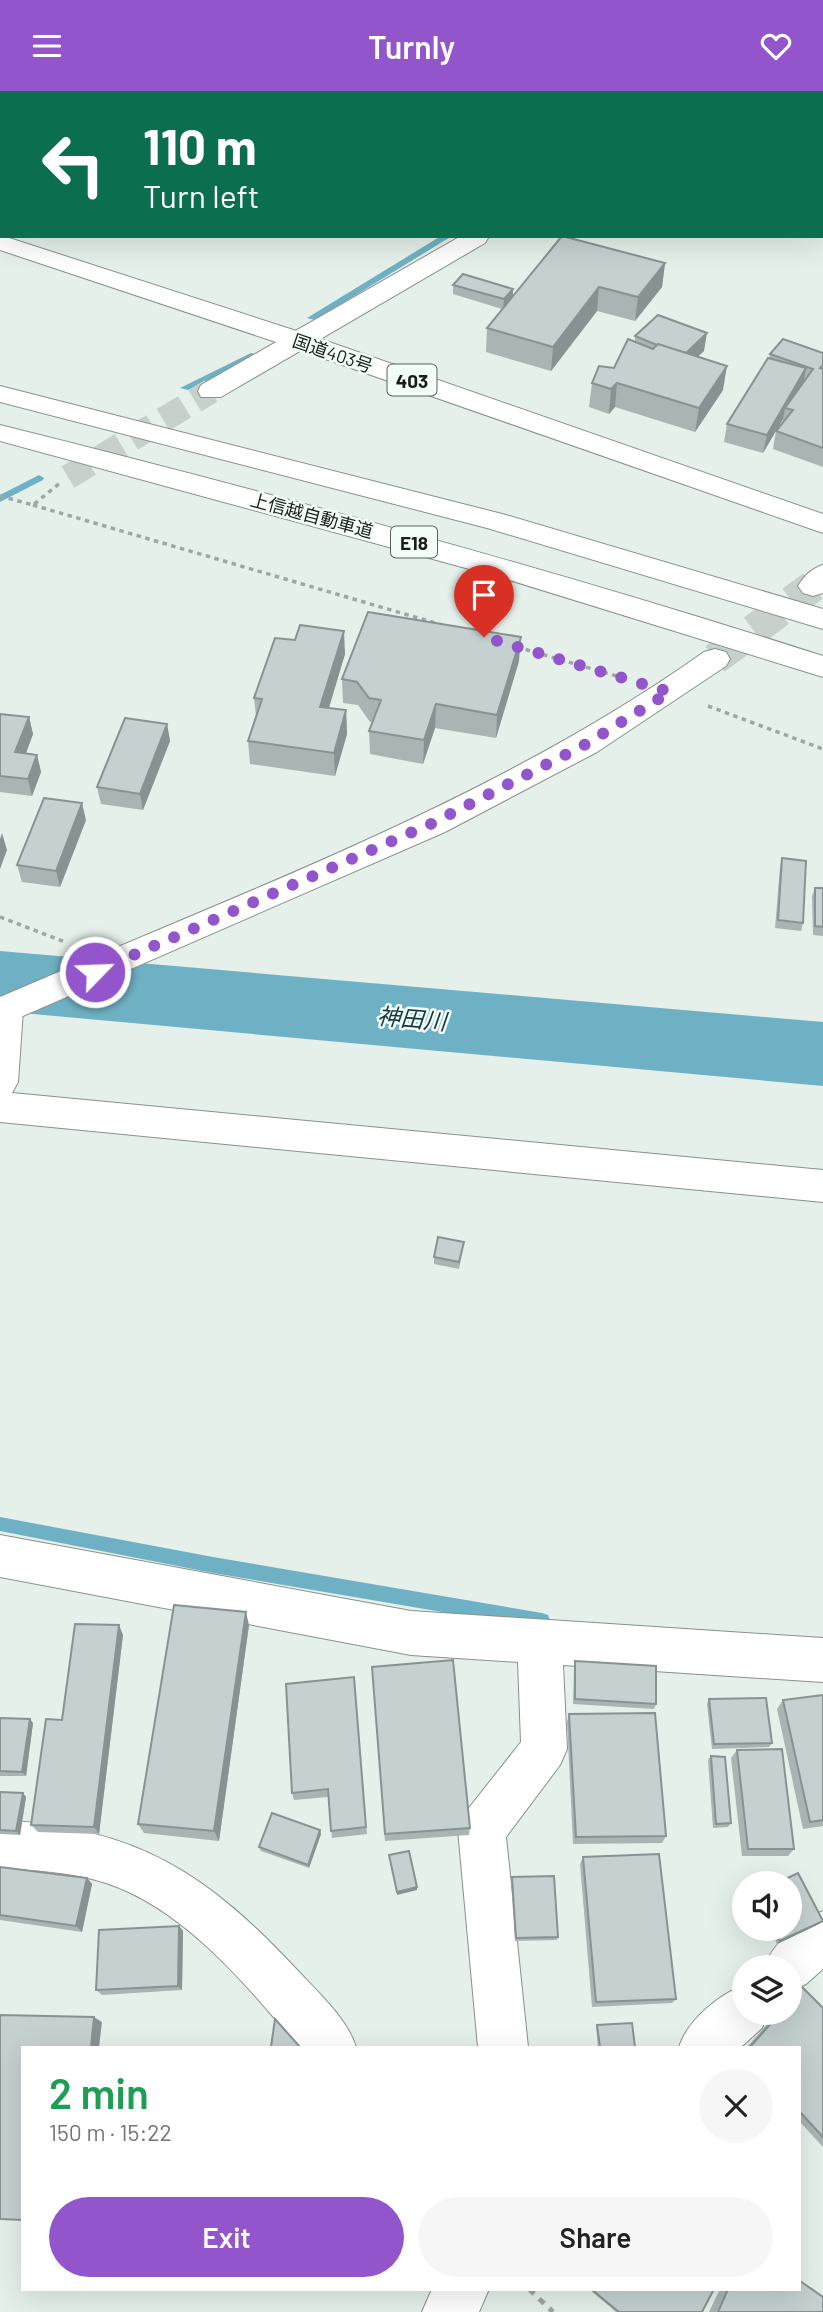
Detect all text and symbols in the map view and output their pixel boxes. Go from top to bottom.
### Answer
icon: menu [28,27,66,65]
text: Turnly [368,27,455,65]
icon: heart [757,27,795,65]
text: 110 m [143,116,257,175]
icon: left [28,119,119,210]
text: Turn left [143,176,260,214]
street label: 国道403号 [290,329,376,377]
road number: 403 [388,365,436,395]
street label: 上信越自動車道 [248,488,376,542]
road number: E18 [391,527,437,557]
pin [454,565,514,637]
icon: arrive [465,576,503,614]
position arrow [58,935,132,1009]
water label: 神田川 [376,1001,451,1035]
map controls [732,1871,802,2025]
button: sound [732,1871,802,1941]
button: layers [732,1955,802,2025]
text: 2 min [49,2067,149,2117]
button: close [699,2069,773,2143]
text: 150 m · 15:22 [49,2118,172,2146]
button: Exit [49,2197,404,2277]
button: Share [418,2197,773,2277]

